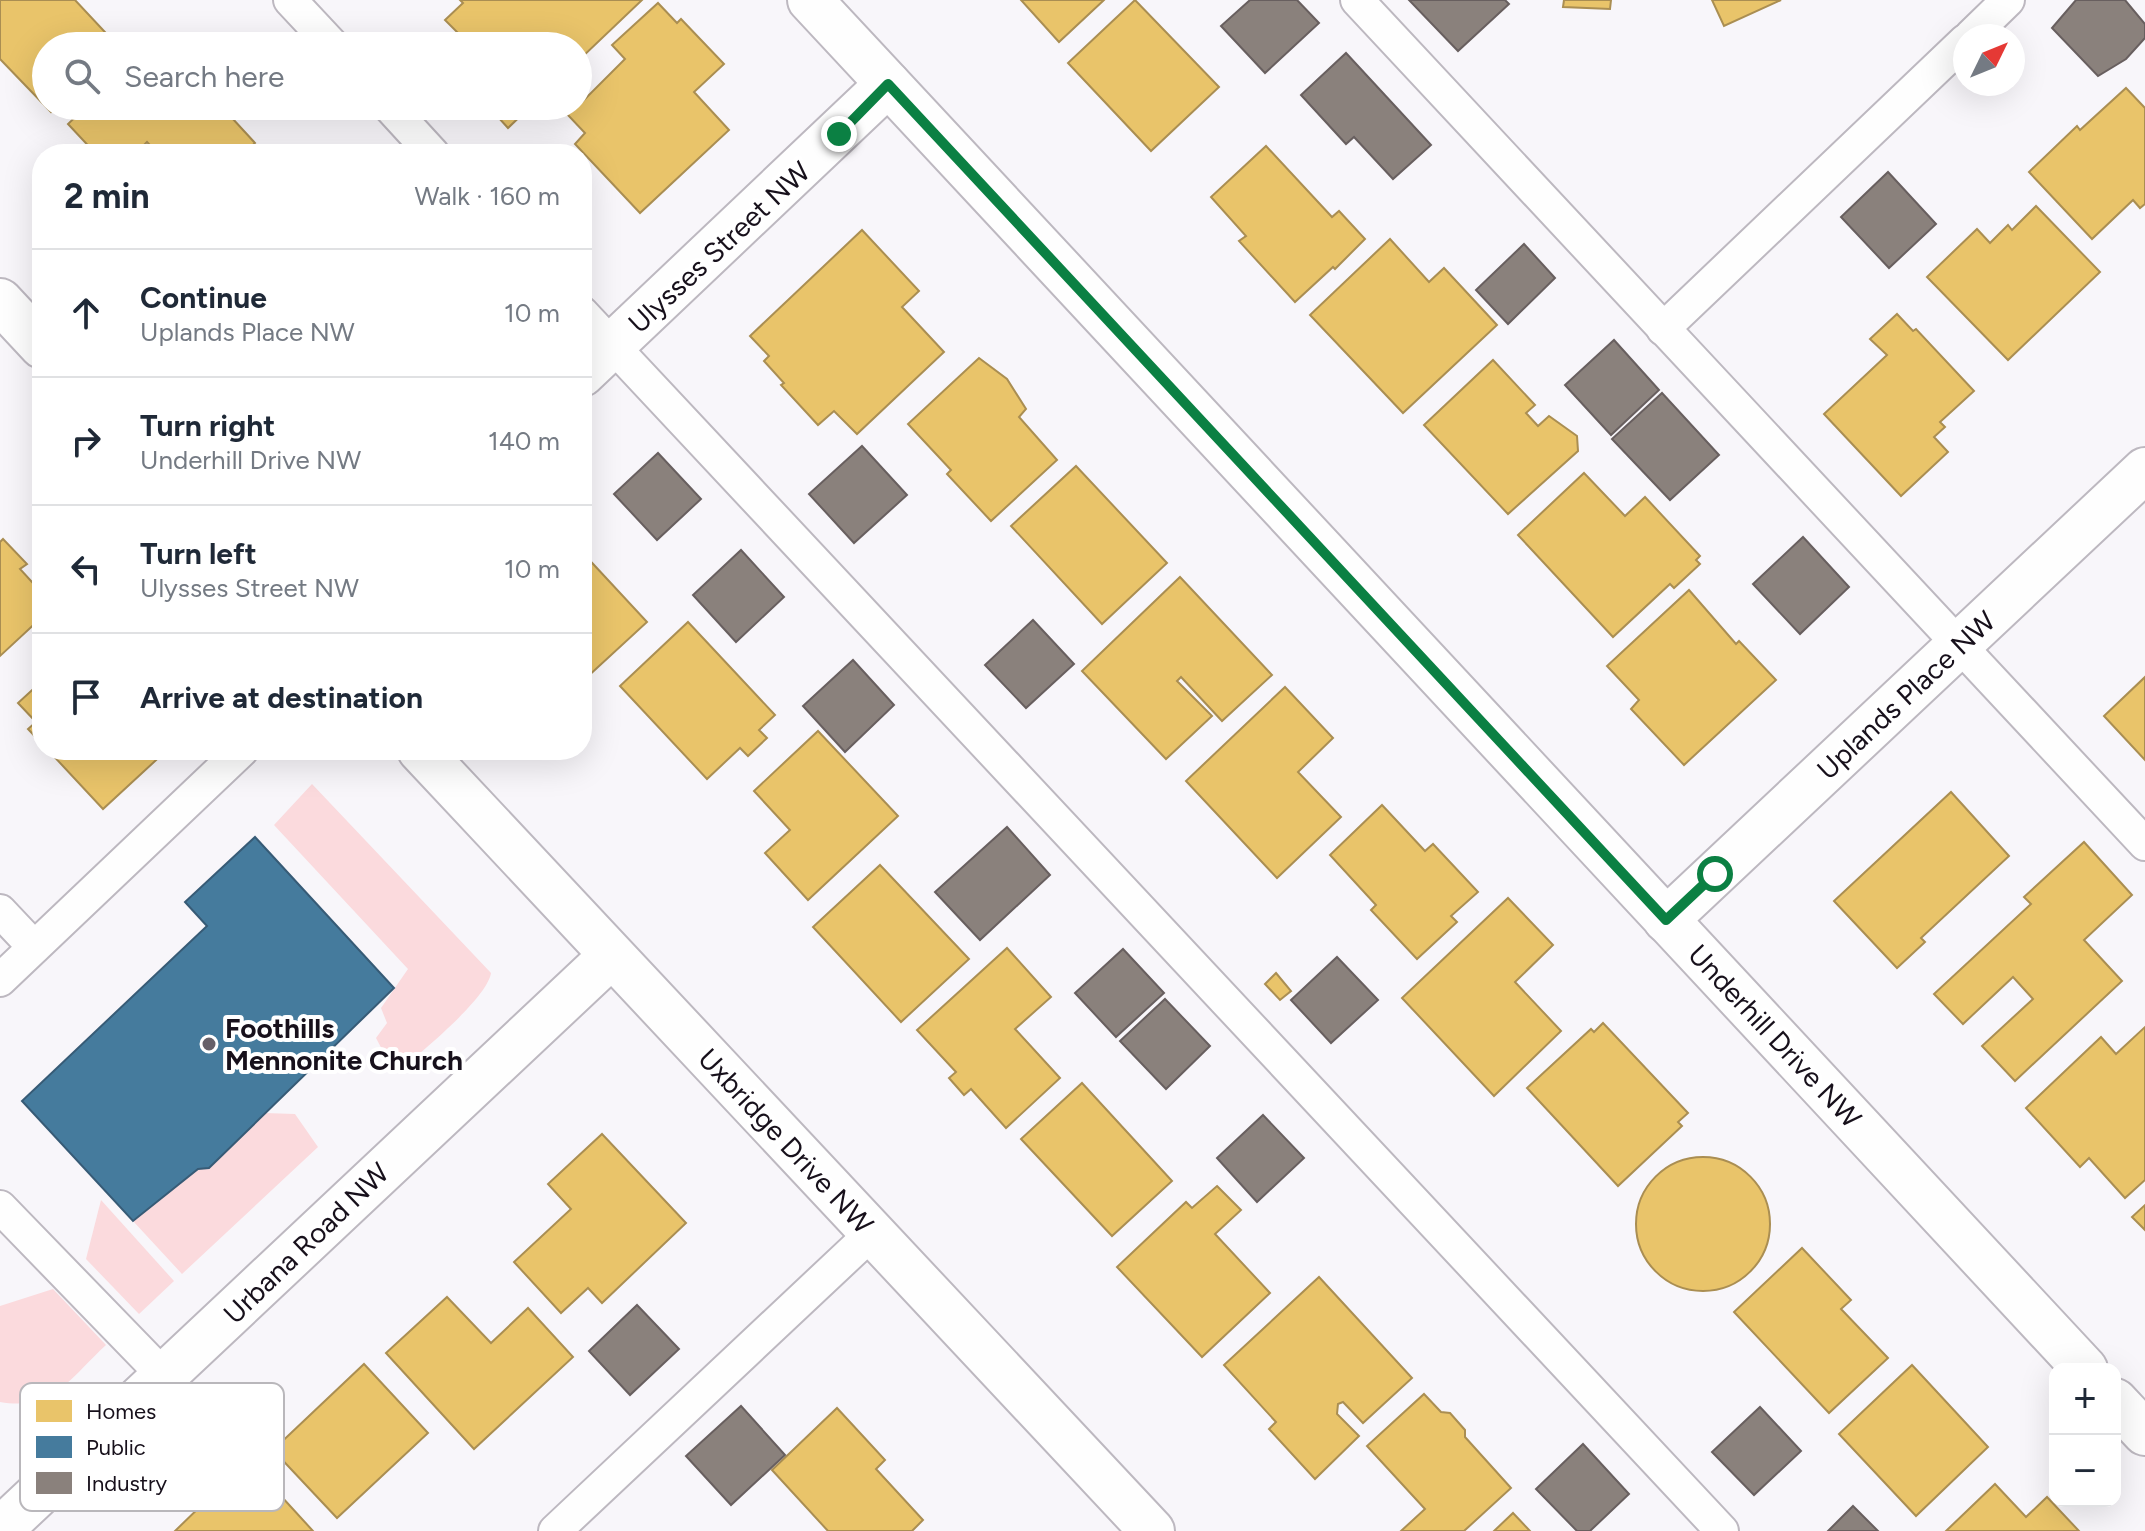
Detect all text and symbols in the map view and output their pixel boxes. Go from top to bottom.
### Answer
north arrow [1953,24,2025,96]
search box [32,32,592,120]
icon: search [60,54,104,98]
text: Search here [124,58,284,95]
route end [821,116,857,152]
street label: Ulysses Street NW [621,154,817,340]
text: 2 min [64,176,150,217]
text: Walk · 160 m [414,180,560,212]
text: Continue [140,279,267,316]
icon: ahead [64,291,108,335]
text: 10 m [504,297,560,329]
text: Uplands Place NW [140,316,355,348]
text: Turn right [140,407,275,444]
icon: right [64,419,108,463]
text: 140 m [488,425,560,457]
text: Underhill Drive NW [140,444,361,476]
text: Turn left [140,535,257,572]
icon: left [64,547,108,591]
text: 10 m [504,553,560,585]
text: Ulysses Street NW [140,572,359,604]
street label: Uplands Place NW [1810,604,2002,786]
icon: arrive [64,675,108,719]
text: Arrive at destination [140,679,423,716]
route start [1697,856,1733,892]
street label: Underhill Drive NW [1681,937,1869,1135]
place label: Foothills Mennonite Church [225,1011,463,1077]
marker: Foothills Mennonite Church [200,1035,218,1053]
street label: Uxbridge Drive NW [691,1041,881,1241]
street label: Urbana Road NW [216,1155,396,1330]
map controls [2049,1363,2121,1507]
button: + [2049,1363,2121,1435]
legend [20,1383,284,1511]
text: Homes [86,1398,156,1425]
text: Public [86,1434,146,1461]
button: − [2049,1435,2121,1507]
text: Industry [86,1470,167,1497]

